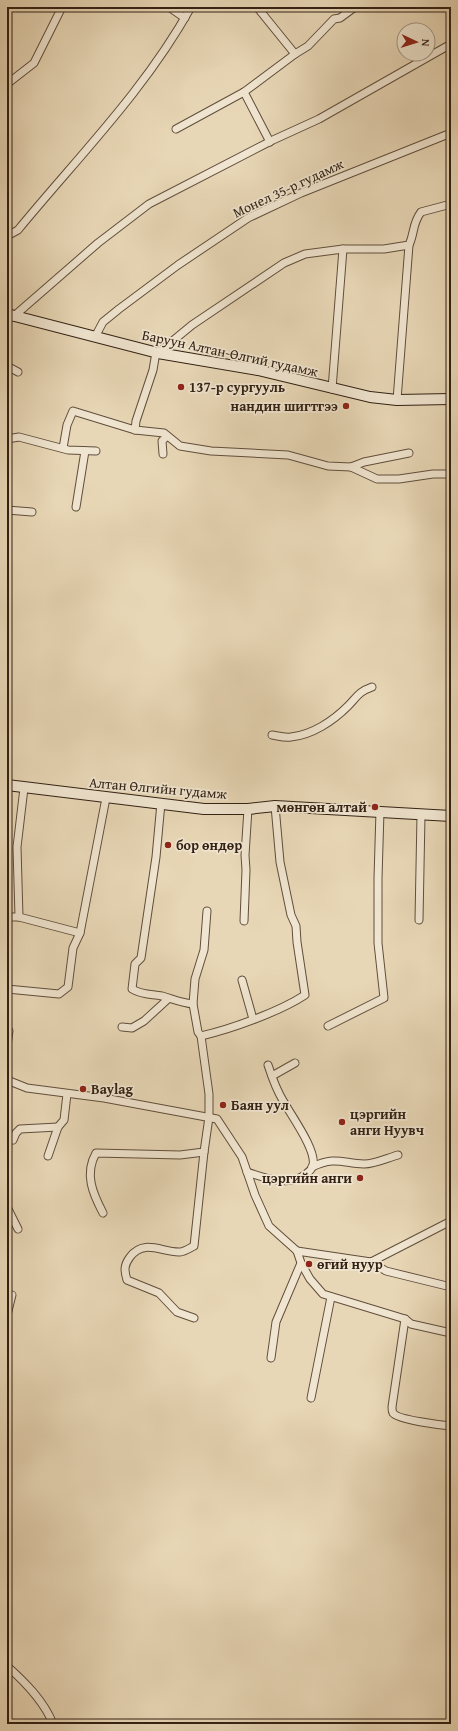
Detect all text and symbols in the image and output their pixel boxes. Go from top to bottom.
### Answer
north arrow [396,22,436,62]
text: N [418,38,434,48]
street label: Монел 35-р гудамж [229,153,347,222]
street label: Баруун Алтан-Өлгий гудамж [140,325,321,382]
place label: 137-р сургууль [189,377,285,397]
marker: 137-р сургууль [176,382,186,392]
place label: нандин шигтгээ [231,396,338,416]
marker: нандин шигтгээ [341,401,351,411]
street label: Алтан Өлгийн гудамж [88,772,229,804]
place label: мөнгөн алтай [276,797,367,817]
marker: мөнгөн алтай [370,802,380,812]
place label: бор өндөр [176,835,242,855]
marker: бор өндөр [163,840,173,850]
place label: Baylag [91,1079,134,1099]
marker: Baylag [78,1084,88,1094]
place label: Баян уул [231,1095,289,1115]
marker: Баян уул [218,1100,228,1110]
place label: цэргийн анги Нуувч [350,1104,424,1140]
marker: цэргийн анги Нуувч [337,1117,347,1127]
place label: цэргийн анги [262,1168,352,1188]
marker: цэргийн анги [355,1173,365,1183]
place label: өгий нуур [317,1254,383,1274]
marker: өгий нуур [304,1259,314,1269]

